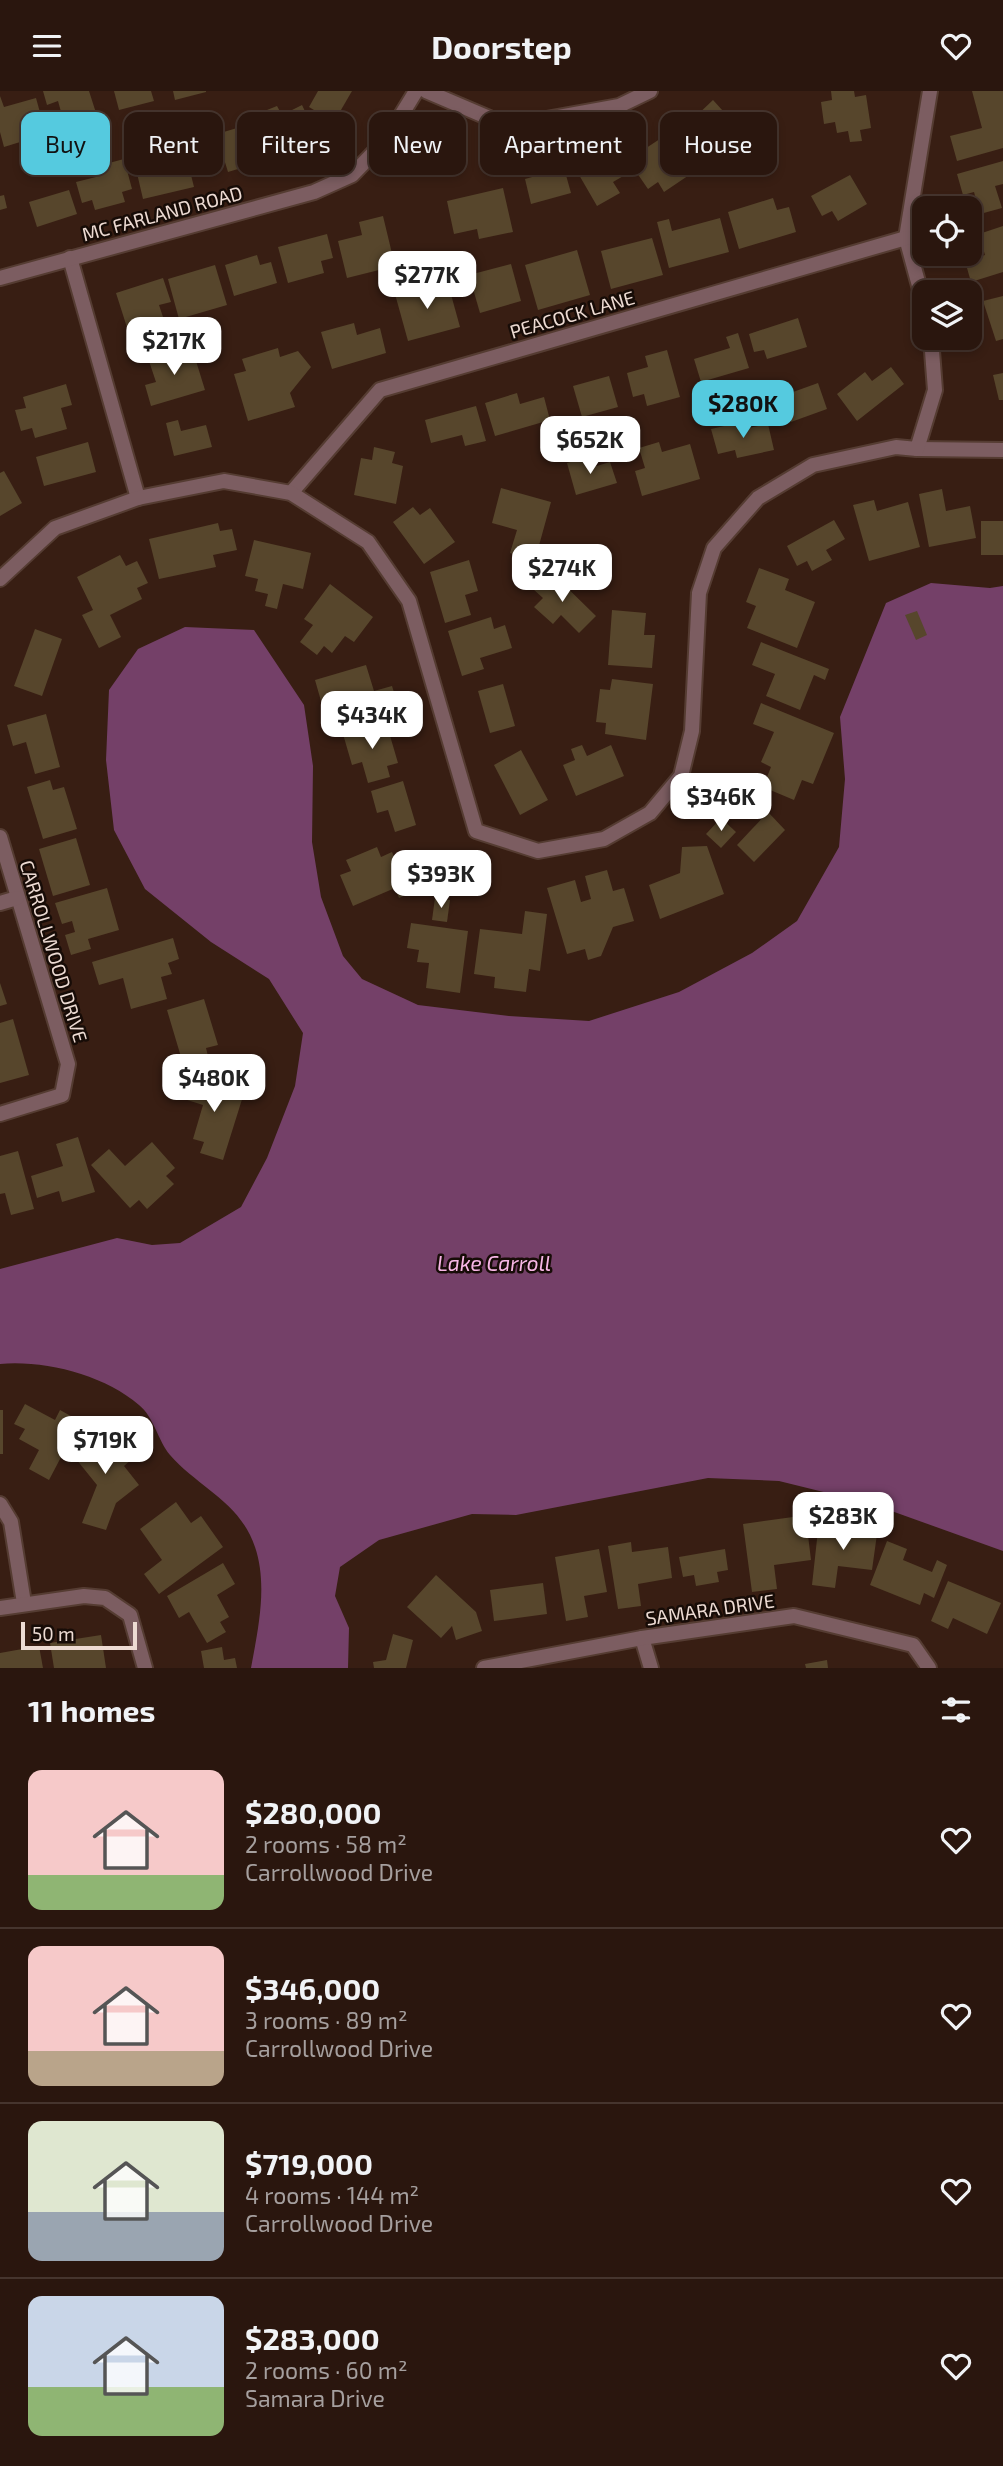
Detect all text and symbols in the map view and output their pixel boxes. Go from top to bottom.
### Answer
icon: menu [28,27,66,65]
text: Doorstep [431,27,572,65]
icon: heart [937,27,975,65]
chip: Buy [21,112,110,175]
chip: Rent [124,112,223,175]
chip: Filters [237,112,355,175]
chip: New [369,112,466,175]
chip: Apartment [480,112,646,175]
chip: House [660,112,777,175]
street label: MC FARLAND ROAD [79,181,245,245]
map controls [912,196,982,350]
button: locate [912,196,982,266]
pin: $277K [378,251,476,311]
text: $277K [394,260,460,288]
button: layers [912,280,982,350]
street label: PEACOCK LANE [507,285,637,343]
pin: $217K [125,317,223,377]
text: $217K [142,326,206,354]
pin: $280K [694,381,792,440]
text: $280K [708,389,778,417]
pin: $652K [541,417,639,476]
text: $652K [556,425,624,453]
pin: $274K [513,545,611,604]
text: $274K [528,553,596,581]
pin: $434K [323,691,421,751]
text: $434K [337,700,407,728]
pin: $346K [672,773,770,833]
text: $346K [686,782,756,810]
pin: $393K [392,851,490,910]
street label: CARROLLWOOD DRIVE [15,857,93,1045]
text: $393K [407,859,475,887]
pin: $480K [165,1055,263,1114]
text: $480K [178,1063,250,1091]
water label: Lake Carroll [437,1250,551,1275]
pin: $719K [56,1417,154,1476]
text: $719K [73,1425,137,1453]
pin: $283K [794,1493,892,1552]
text: $283K [809,1501,877,1529]
street label: SAMARA DRIVE [644,1589,776,1629]
scale bar [21,1619,136,1651]
text: 50 m [32,1622,75,1645]
icon: filters [937,1691,975,1729]
text: 11 homes [28,1692,155,1728]
text: $280,000 [245,1794,382,1830]
icon: home [84,1798,168,1882]
icon: heart [937,1821,975,1859]
text: 2 rooms · 58 m² [245,1830,407,1858]
text: Carrollwood Drive [245,1858,433,1886]
text: $346,000 [245,1970,380,2006]
icon: home [84,1974,168,2058]
icon: heart [937,1997,975,2035]
text: 3 rooms · 89 m² [245,2006,407,2034]
text: Carrollwood Drive [245,2034,433,2062]
text: $719,000 [245,2145,373,2181]
icon: home [84,2149,168,2233]
icon: heart [937,2172,975,2210]
text: 4 rooms · 144 m² [245,2181,419,2209]
text: Carrollwood Drive [245,2209,433,2237]
text: $283,000 [245,2320,380,2356]
icon: home [84,2324,168,2408]
icon: heart [937,2347,975,2385]
text: 2 rooms · 60 m² [245,2356,407,2384]
text: Samara Drive [245,2384,385,2412]

